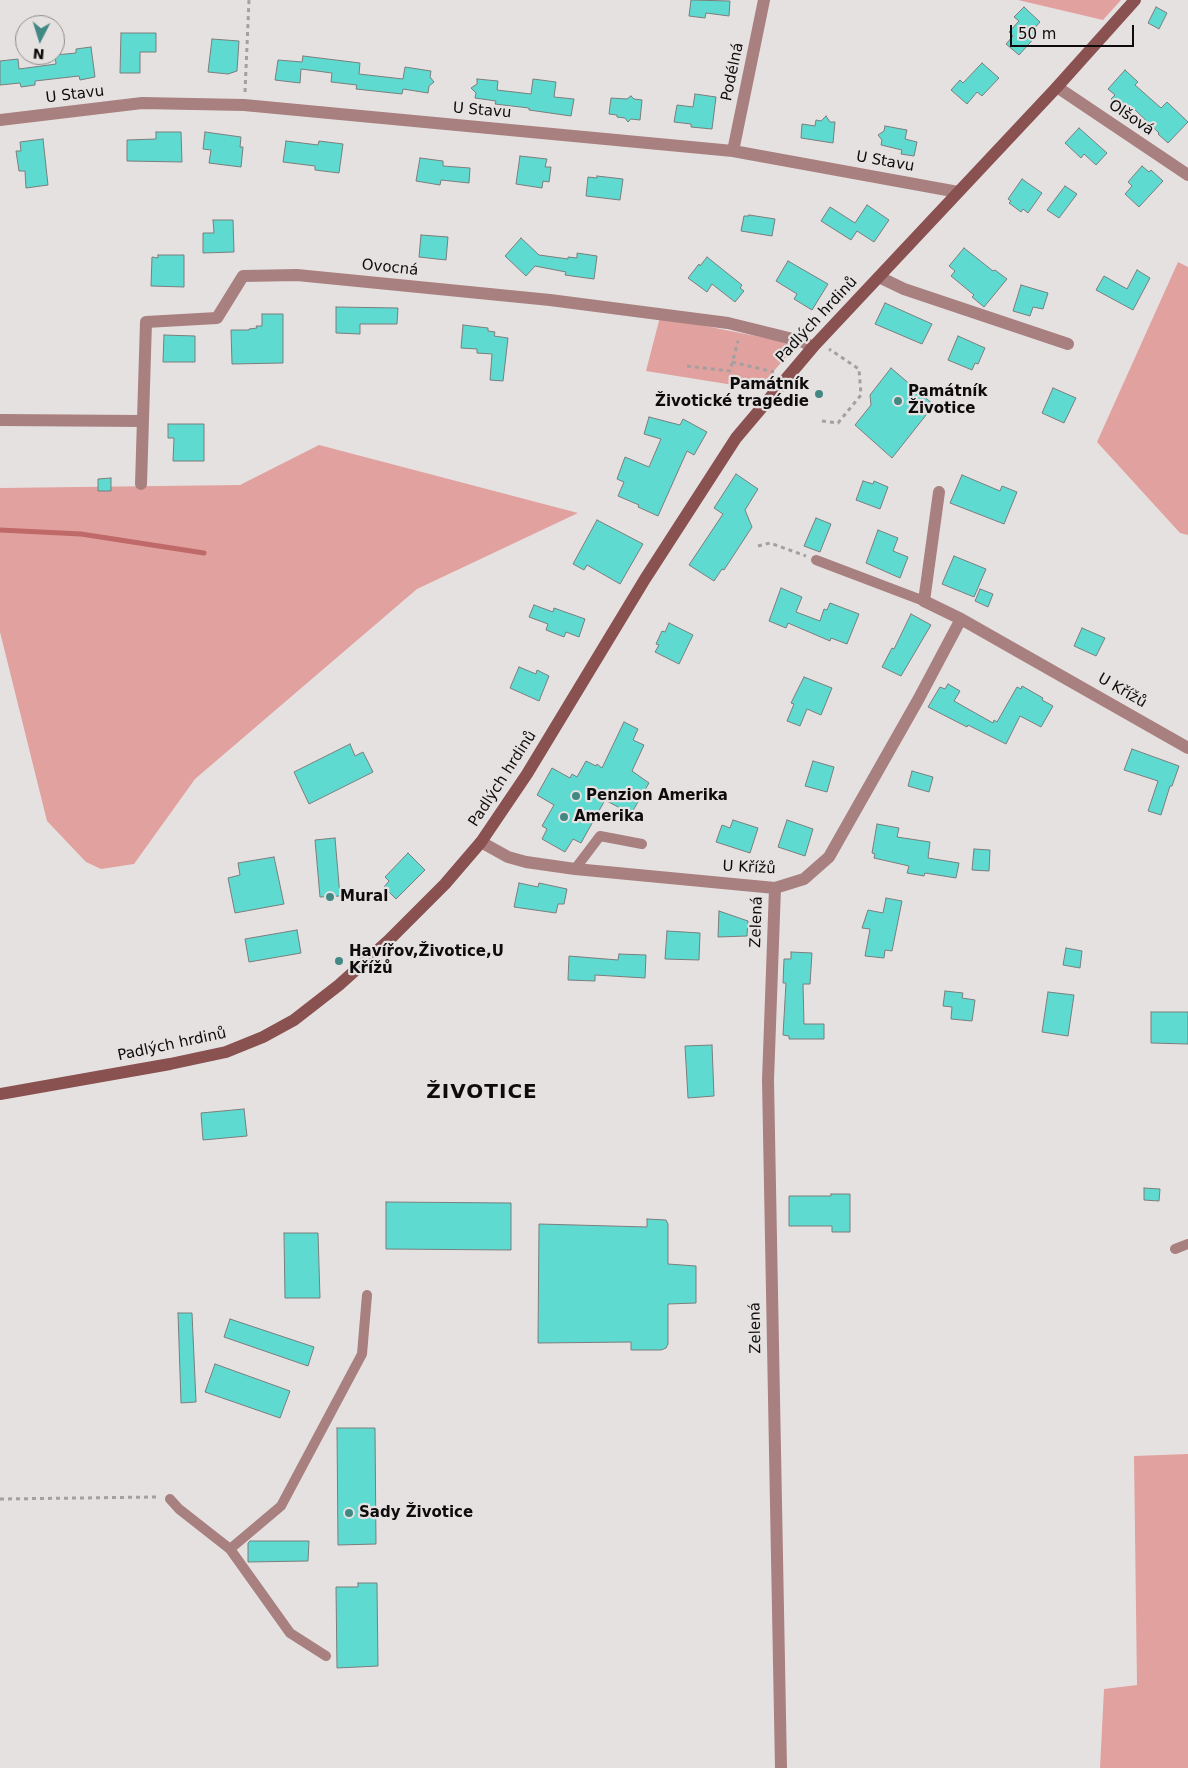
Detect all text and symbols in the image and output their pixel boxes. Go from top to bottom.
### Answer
north arrow [15,15,65,65]
scale bar [1013,15,1137,47]
text: 50 m [1018,25,1056,43]
street label: Podélná [718,41,748,103]
text: N [32,45,45,62]
street label: U Stavu [45,82,105,108]
street label: Olšová [1105,96,1157,140]
street label: U Stavu [452,99,512,123]
street label: U Stavu [855,148,915,176]
street label: Ovocná [361,256,419,280]
street label: Padlých hrdinů [773,273,861,367]
place label: Památník Životické tragédie [655,376,809,411]
place label: Památník Životice [908,383,987,418]
marker: Památník Životické tragédie [813,388,825,400]
marker: Památník Životice [892,395,904,407]
street label: U Křížů [1094,670,1150,712]
street label: Padlých hrdinů [465,728,541,830]
place label: Penzion Amerika [586,787,728,805]
marker: Penzion Amerika [570,790,582,802]
place label: Amerika [574,808,644,826]
marker: Amerika [558,811,570,823]
street label: U Křížů [722,858,776,878]
place label: Mural [340,888,388,906]
marker: Mural [324,891,336,903]
street label: Zelená [747,896,767,948]
place label: Havířov,Životice,U Křížů [349,943,504,978]
marker: Havířov,Životice,U Křížů [333,955,345,967]
street label: Padlých hrdinů [116,1025,228,1065]
district label: ŽIVOTICE [425,1081,539,1105]
street label: Zelená [747,1302,765,1354]
place label: Sady Životice [359,1504,473,1522]
marker: Sady Životice [343,1507,355,1519]

